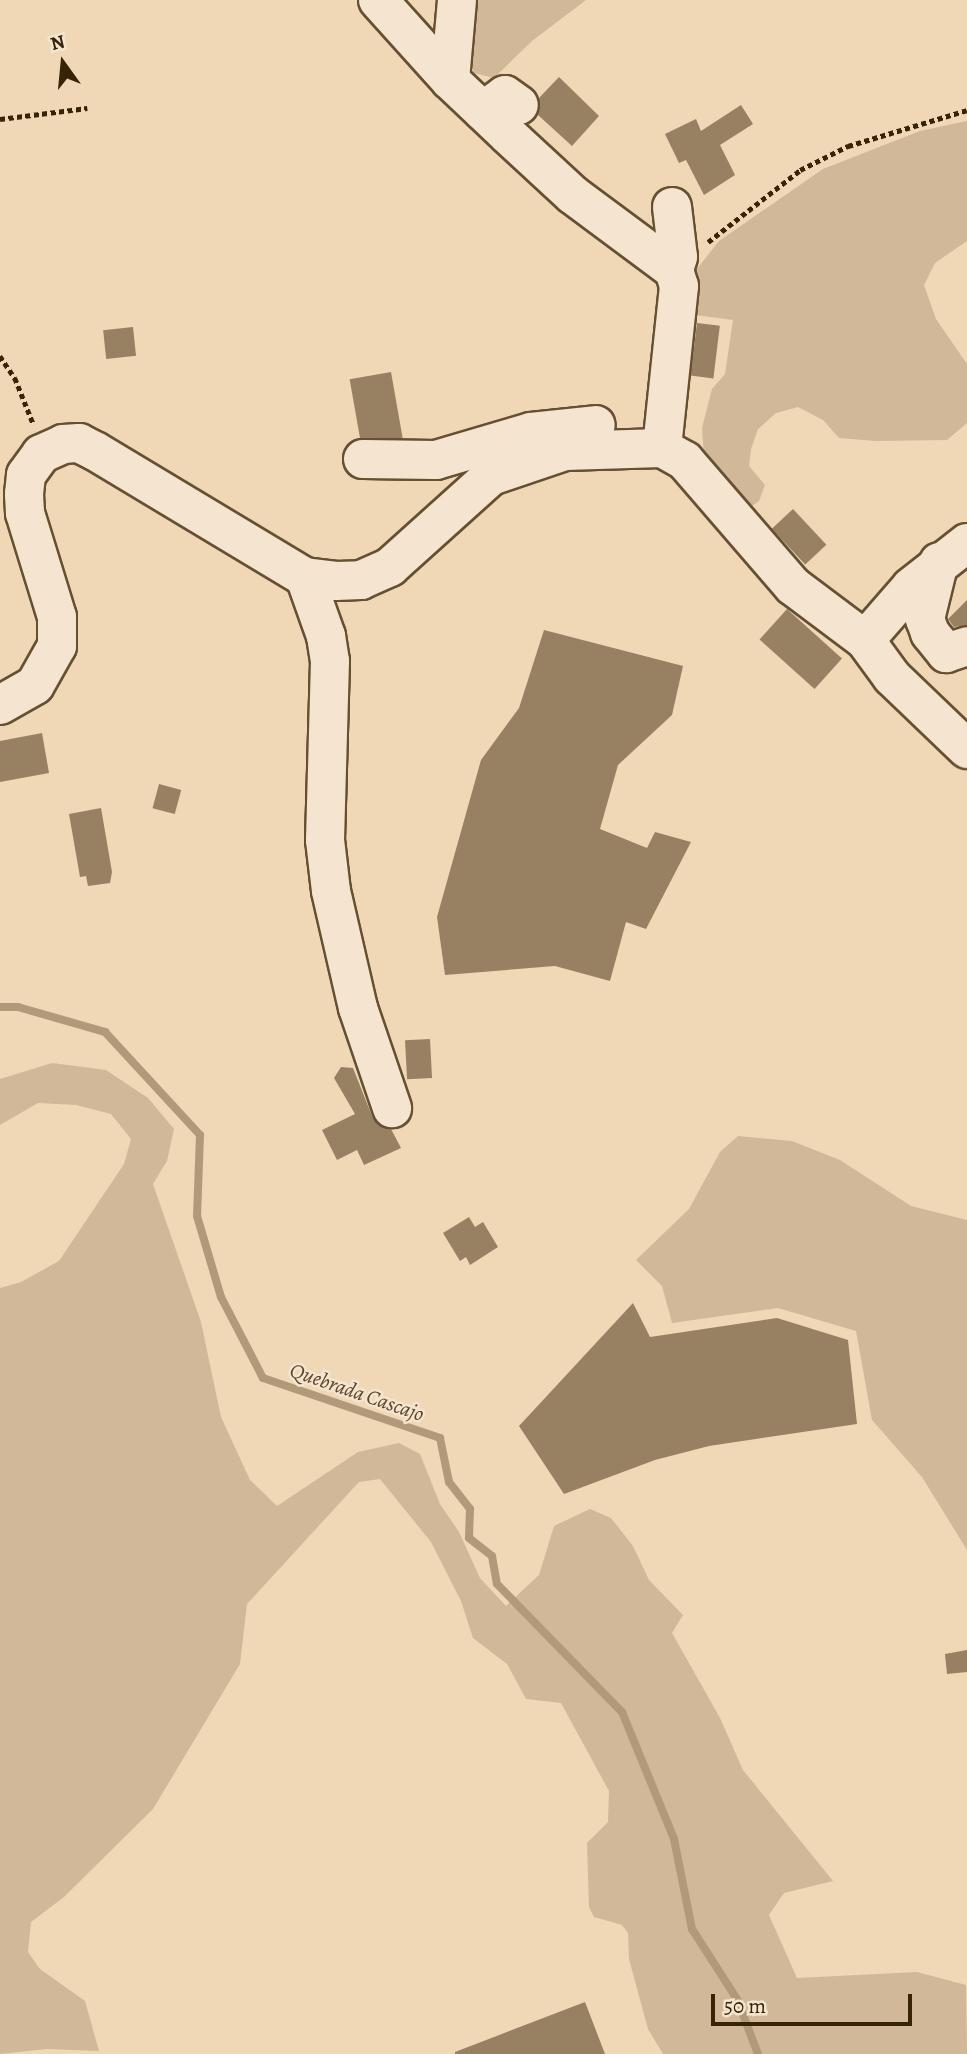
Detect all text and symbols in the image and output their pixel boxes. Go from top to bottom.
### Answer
north arrow [28,28,98,98]
text: N [48,28,68,57]
water label: Quebrada Cascajo [287,1357,427,1427]
scale bar [715,1980,916,2024]
text: 50 m [724,1992,766,2020]

